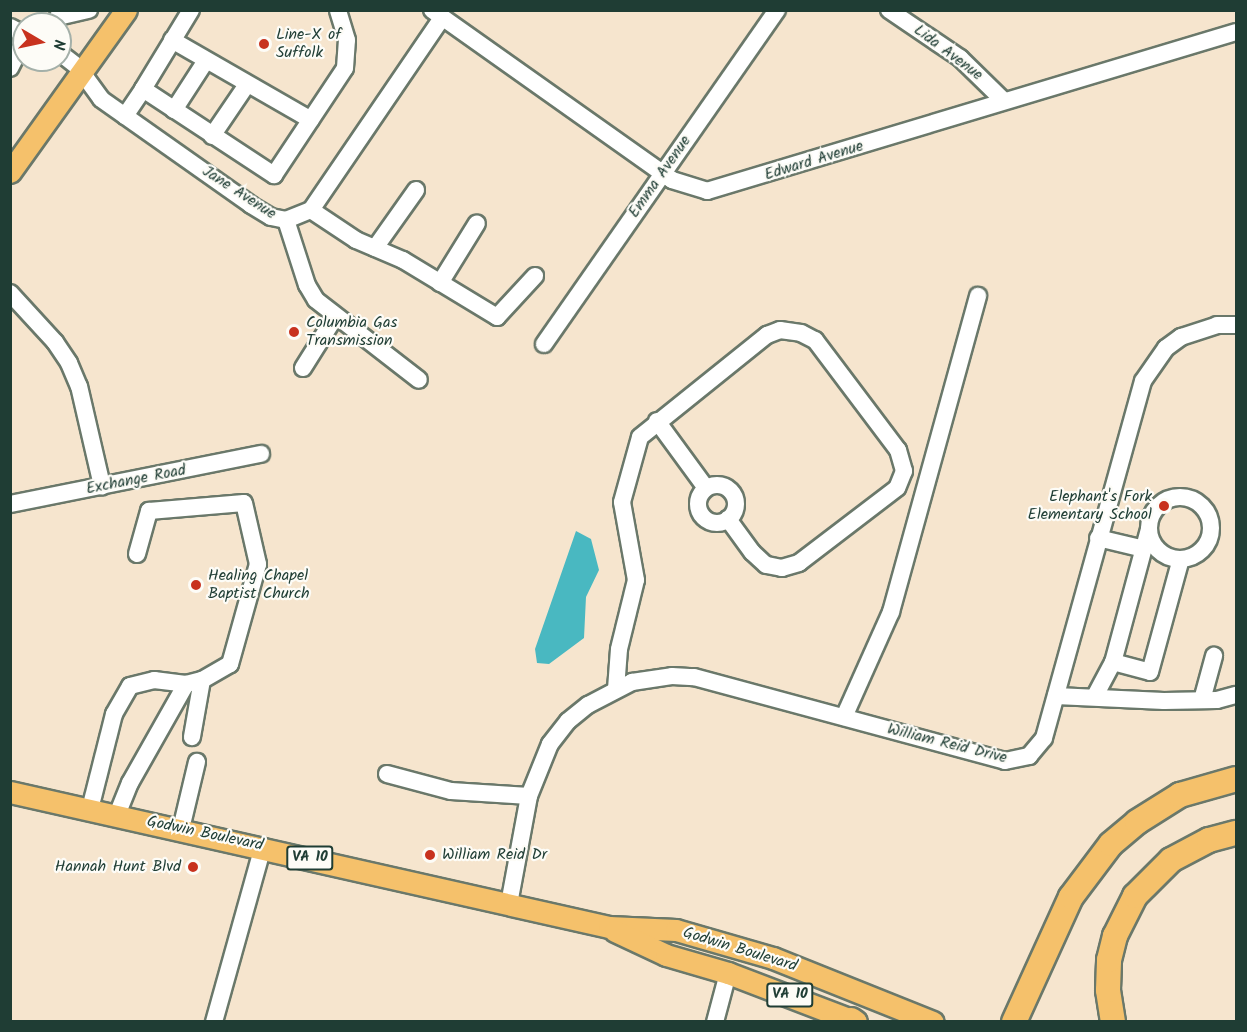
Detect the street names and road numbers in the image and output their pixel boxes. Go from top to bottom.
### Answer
street label: Lida Avenue [910,21,986,85]
street label: Emma Avenue [625,132,695,222]
street label: Edward Avenue [762,137,866,185]
street label: Jane Avenue [198,162,280,224]
street label: Exchange Road [84,461,188,499]
street label: William Reid Drive [885,720,1009,768]
street label: Godwin Boulevard [145,812,265,856]
road number: VA 10 [286,846,334,870]
street label: Godwin Boulevard [681,924,799,976]
road number: VA 10 [766,983,814,1007]

